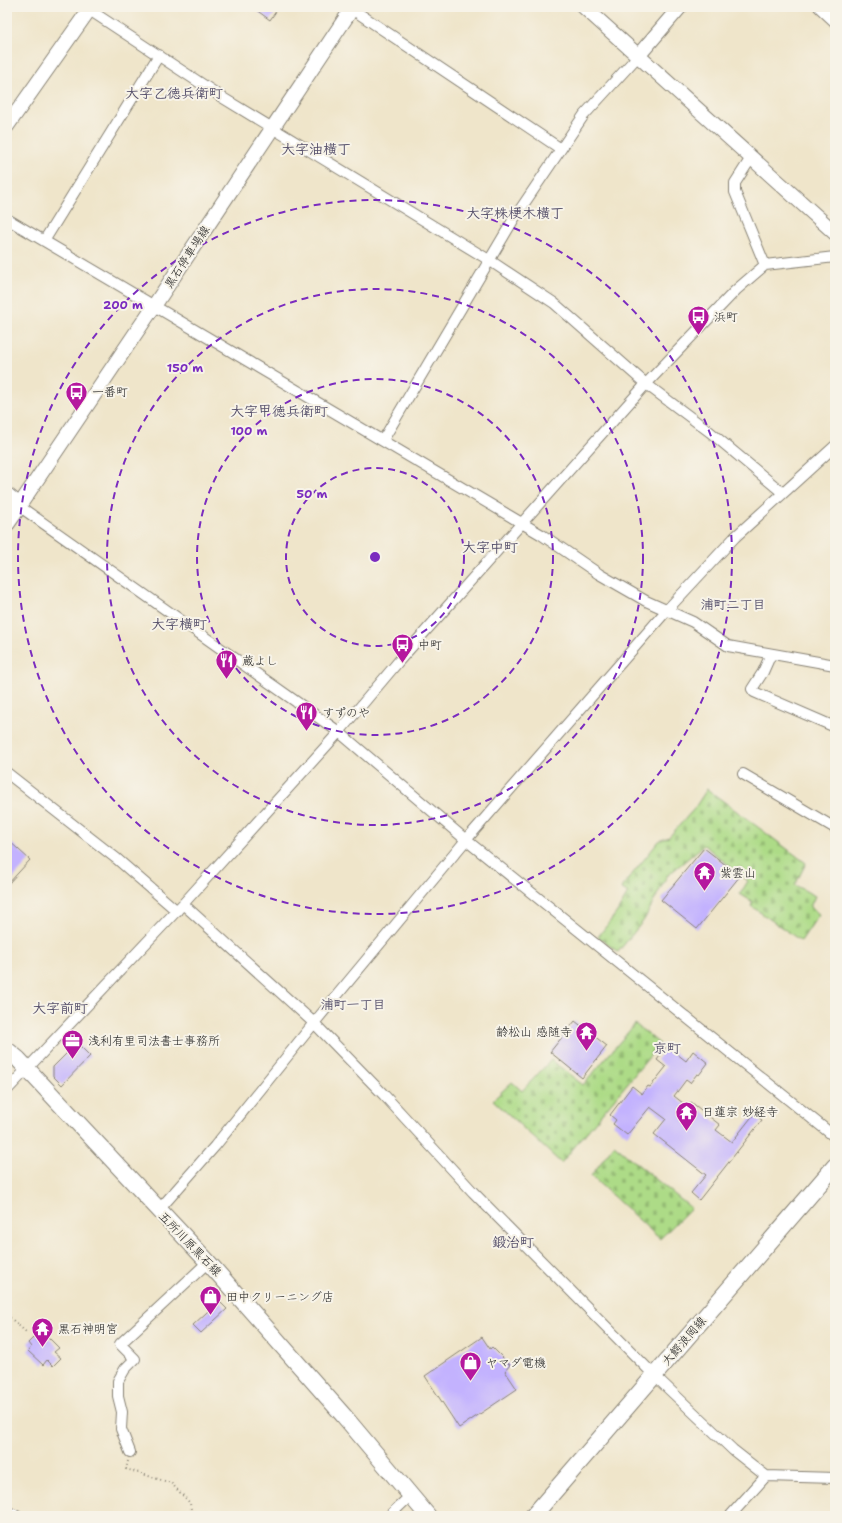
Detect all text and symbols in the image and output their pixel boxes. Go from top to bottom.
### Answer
district label: 大字乙徳兵衛町 [125,84,223,102]
district label: 大字油横丁 [281,140,351,158]
district label: 大字株梗木横丁 [466,204,564,222]
street label: 黒石停車場線 [161,222,213,292]
text: 200 m [103,297,143,313]
bus stop icon: 浜町 [685,304,711,337]
place label: 浜町 [714,309,738,325]
text: 150 m [167,360,203,376]
bus stop icon: 一番町 [64,379,90,412]
place label: 一番町 [92,384,128,400]
district label: 大字甲徳兵衛町 [230,402,328,420]
text: 100 m [231,423,268,439]
text: 50 m [297,486,328,502]
district label: 大字中町 [462,538,518,556]
centre of rings [368,550,382,564]
district label: 浦町二丁目 [700,596,766,613]
district label: 大字横町 [151,615,207,633]
bus stop icon: 中町 [390,632,416,665]
place label: 中町 [418,637,442,653]
restaurant icon: 蔵よし [213,648,239,681]
place label: 蔵よし [242,653,278,669]
restaurant icon: すずのや [294,700,320,733]
place label: すずのや [322,705,370,721]
temple icon: 紫雲山 [691,860,717,893]
place label: 紫雲山 [720,865,756,881]
district label: 浦町一丁目 [320,996,386,1013]
district label: 大字前町 [32,999,88,1017]
temple icon: 齢松山 感随寺 [574,1019,600,1052]
place label: 齢松山 感随寺 [496,1024,572,1040]
office icon: 浅利有里司法書士事務所 [59,1028,85,1061]
place label: 浅利有里司法書士事務所 [88,1033,220,1049]
district label: 京町 [653,1039,681,1057]
temple icon: 日蓮宗 妙経寺 [674,1099,700,1132]
place label: 日蓮宗 妙経寺 [702,1104,778,1120]
street label: 五所川原黒石線 [155,1208,225,1280]
district label: 鍛治町 [492,1233,534,1251]
shop icon: 田中クリーニング店 [197,1284,223,1317]
place label: 田中クリーニング店 [226,1289,334,1305]
street label: 大鰐浪岡線 [658,1313,710,1369]
temple icon: 黒石神明宮 [30,1316,56,1349]
place label: 黒石神明宮 [58,1321,118,1337]
shop icon: ヤマダ電機 [458,1350,484,1383]
place label: ヤマダ電機 [486,1355,546,1371]

